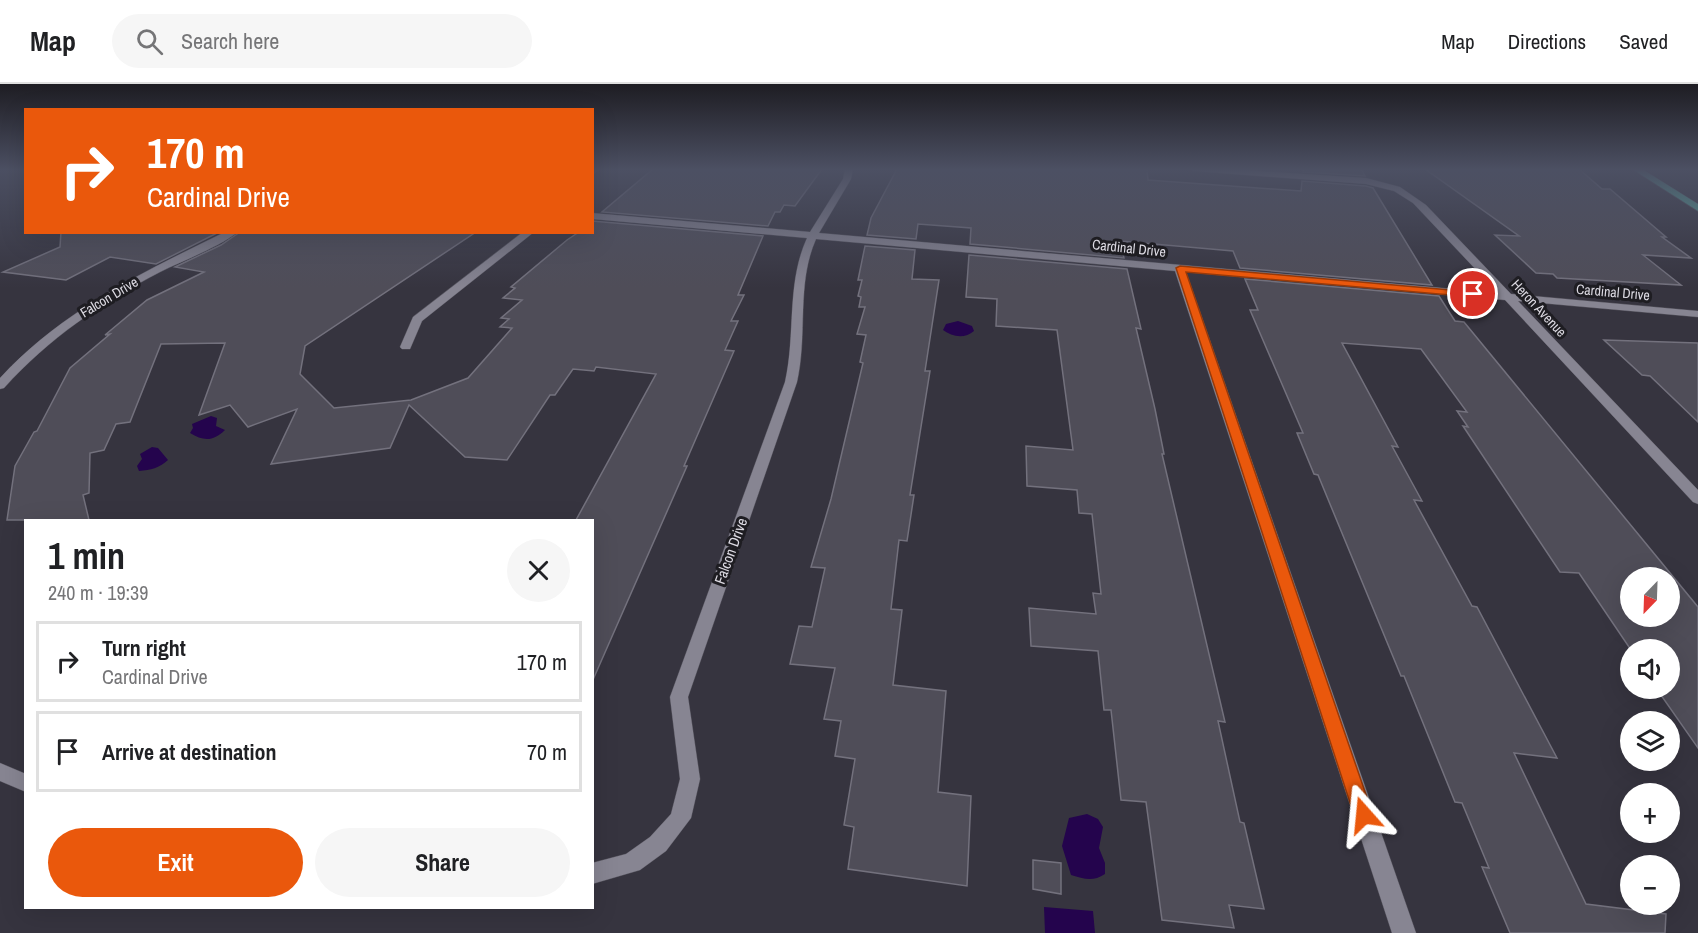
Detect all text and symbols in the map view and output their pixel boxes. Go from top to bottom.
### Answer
search box [112,14,532,68]
text: Map [30,22,76,60]
icon: search [133,25,166,58]
text: Search here [181,26,279,56]
text: Map [1441,27,1475,56]
text: Directions [1508,27,1586,56]
text: Saved [1619,27,1668,56]
text: 170 m [147,125,245,181]
icon: right [48,132,126,210]
text: Cardinal Drive [147,179,290,215]
street label: Cardinal Drive [1091,235,1167,261]
pin [1447,268,1498,319]
street label: Falcon Drive [77,273,141,321]
street label: Heron Avenue [1508,275,1570,341]
icon: arrive [1456,277,1489,310]
street label: Cardinal Drive [1575,280,1651,304]
street label: Falcon Drive [709,515,752,587]
text: 1 min [48,532,125,580]
button: close [507,539,570,602]
north arrow [1620,567,1680,627]
map controls [1620,567,1680,915]
text: 240 m · 19:39 [48,579,148,606]
text: Turn right [102,633,186,663]
button: sound [1620,639,1680,699]
icon: right [51,645,84,678]
text: 170 m [517,647,567,677]
text: Cardinal Drive [102,663,208,690]
button: layers [1620,711,1680,771]
icon: arrive [51,735,84,768]
text: Arrive at destination [102,737,276,767]
text: 70 m [527,737,567,767]
position arrow [1332,783,1396,847]
button: + [1620,783,1680,843]
button: Exit [48,828,303,897]
button: Share [315,828,570,897]
button: − [1620,855,1680,915]

